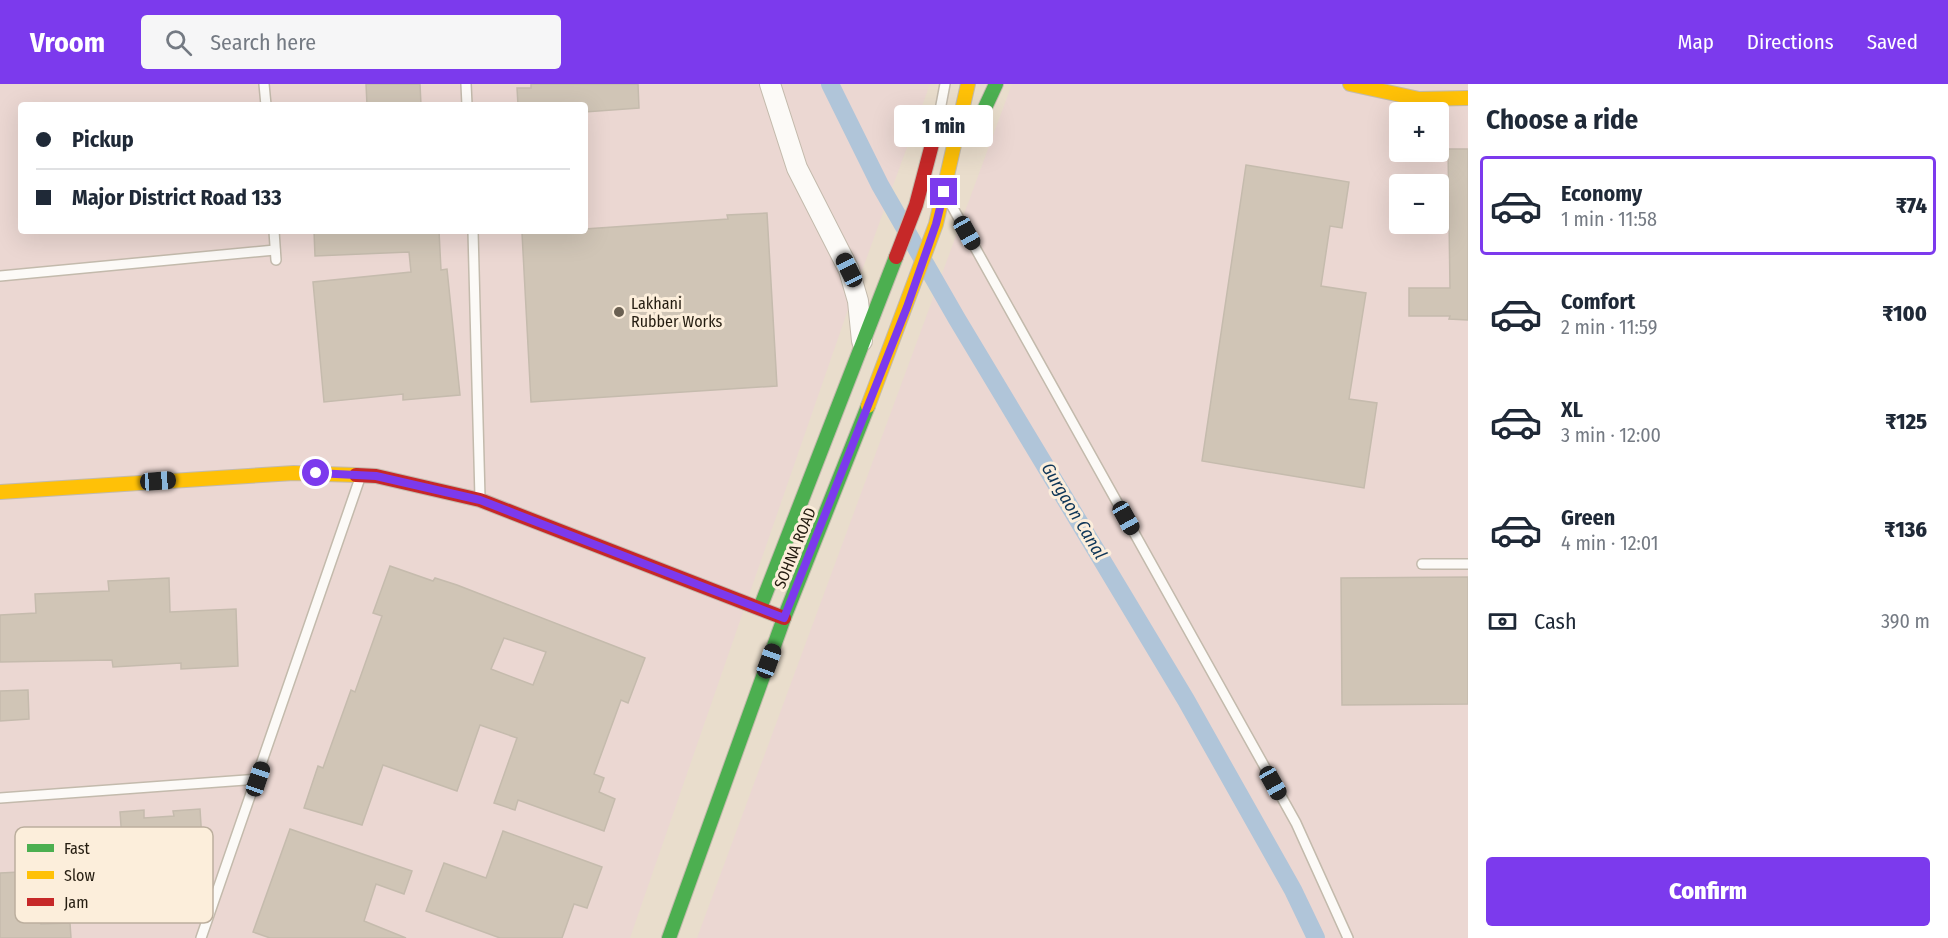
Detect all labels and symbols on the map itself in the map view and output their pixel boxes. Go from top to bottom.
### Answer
callout: 1 min [894,105,994,147]
route end [930,178,957,205]
car [950,213,984,253]
car [833,250,865,290]
place label: Lakhani Rubber Works [631,294,723,331]
marker: Lakhani Rubber Works [612,305,626,319]
route start [302,459,329,486]
water label: Gurgaon Canal [1037,459,1112,563]
car [139,471,177,491]
car [1109,498,1143,538]
street label: SOHNA ROAD [770,505,820,591]
car [754,641,784,681]
car [244,759,272,799]
car [1256,763,1290,803]
legend [15,827,213,923]
text: Fast [64,839,91,858]
text: Slow [64,866,95,885]
text: Jam [64,893,89,912]

